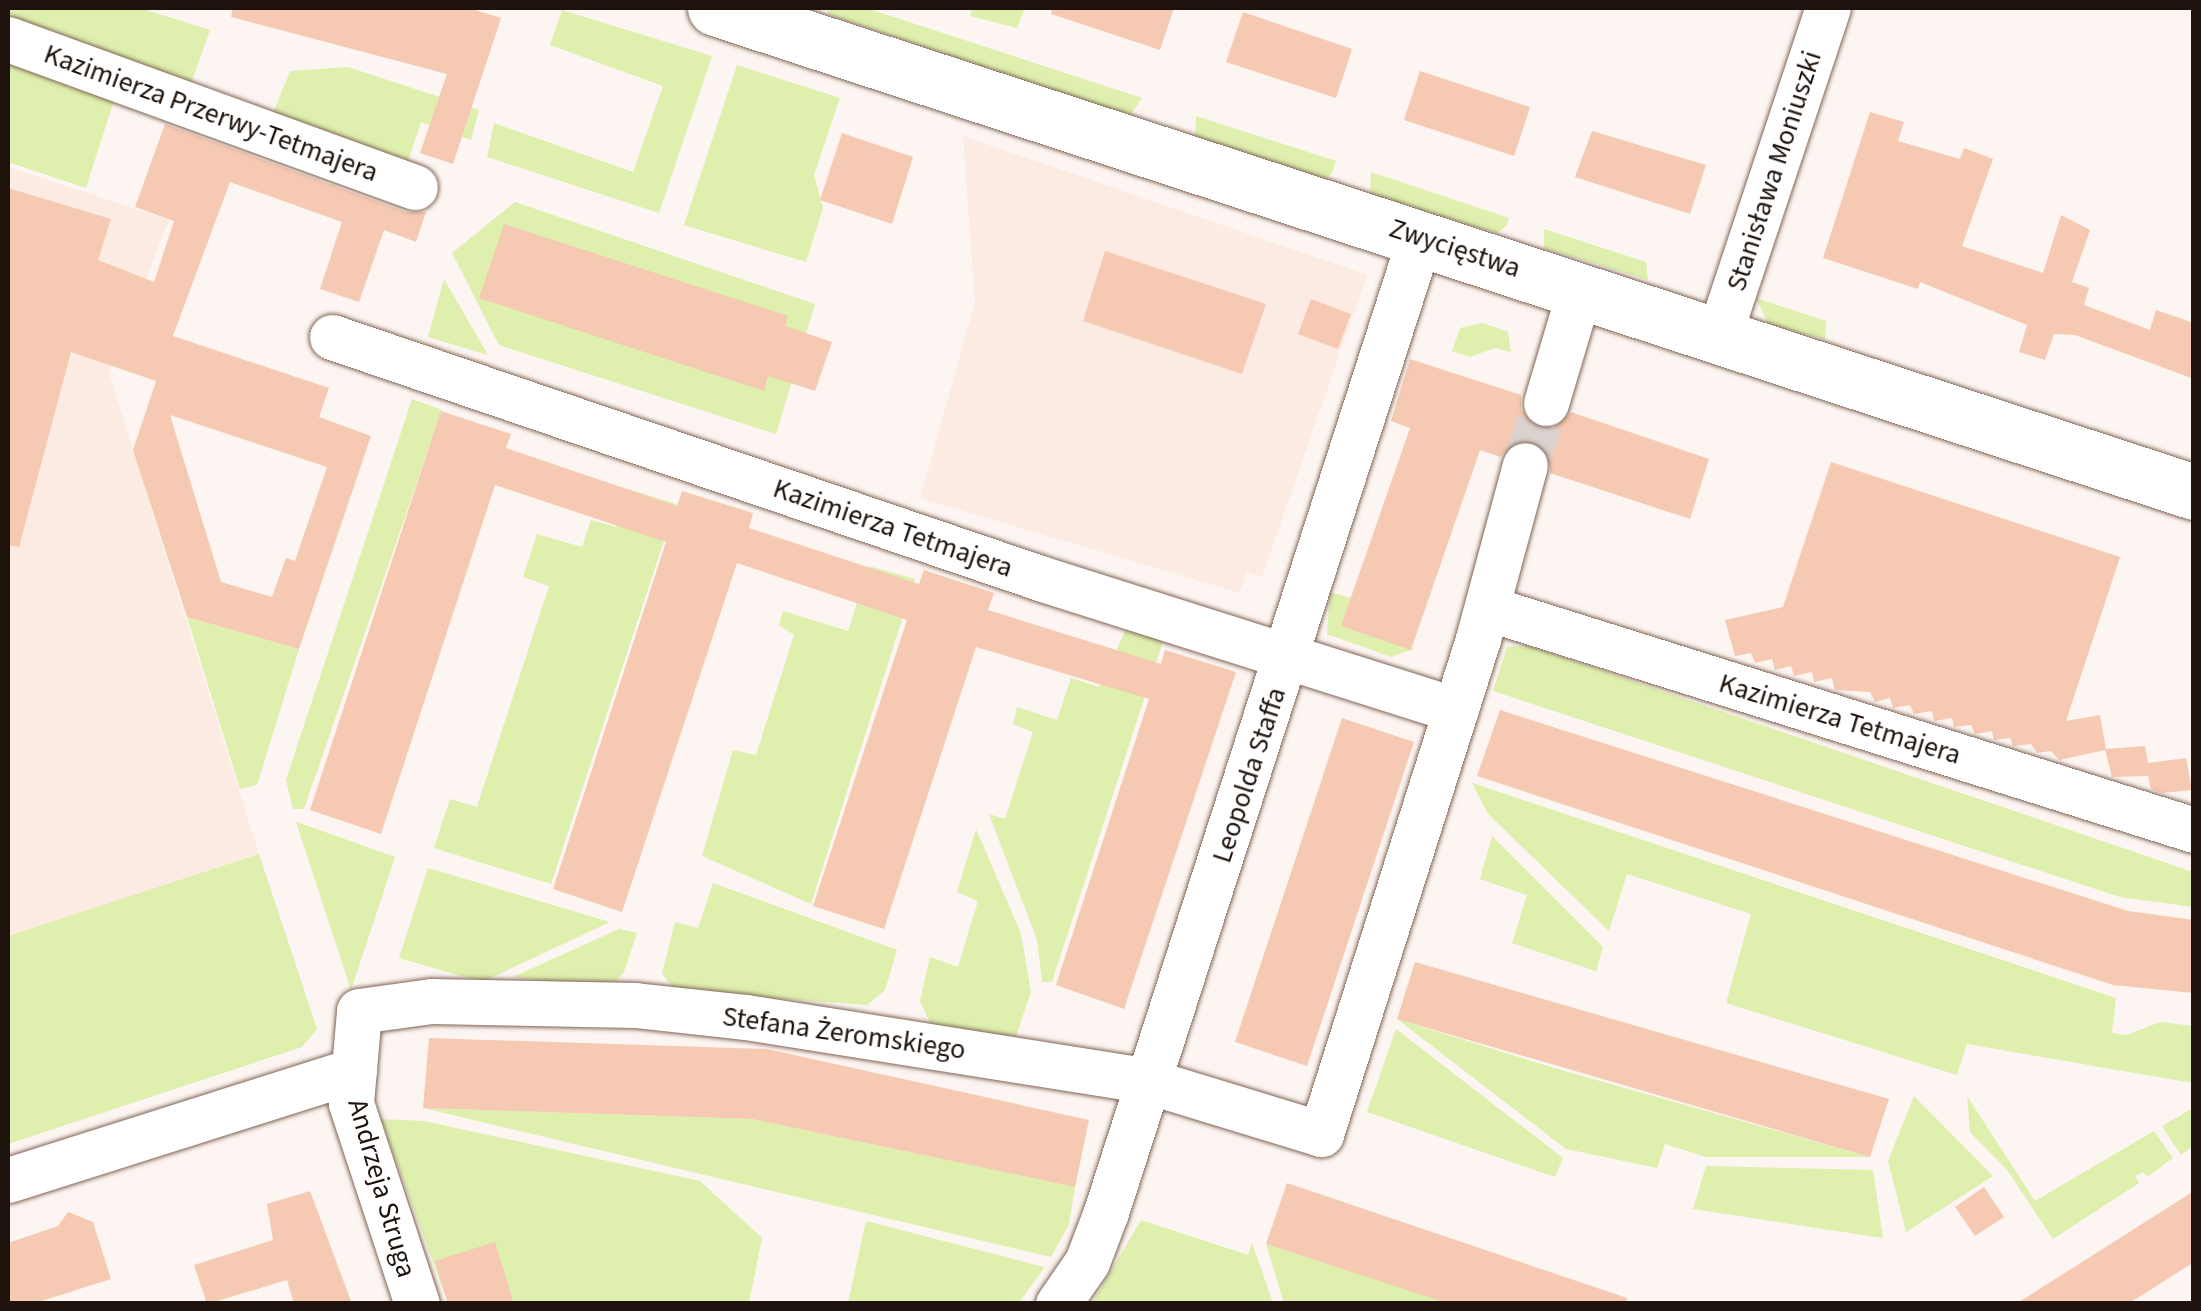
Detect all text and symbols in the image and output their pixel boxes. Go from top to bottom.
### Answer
street label: Kazimierza Przerwy-Tetmajera [39,37,383,189]
street label: Stanisława Moniuszki [1719,47,1829,295]
street label: Zwycięstwa [1385,211,1525,285]
street label: Kazimierza Tetmajera [769,471,1017,585]
street label: Kazimierza Tetmajera [1715,666,1965,772]
street label: Leopolda Staffa [1205,683,1293,867]
street label: Stefana Żeromskiego [720,999,968,1067]
street label: Andrzeja Struga [340,1095,424,1281]

